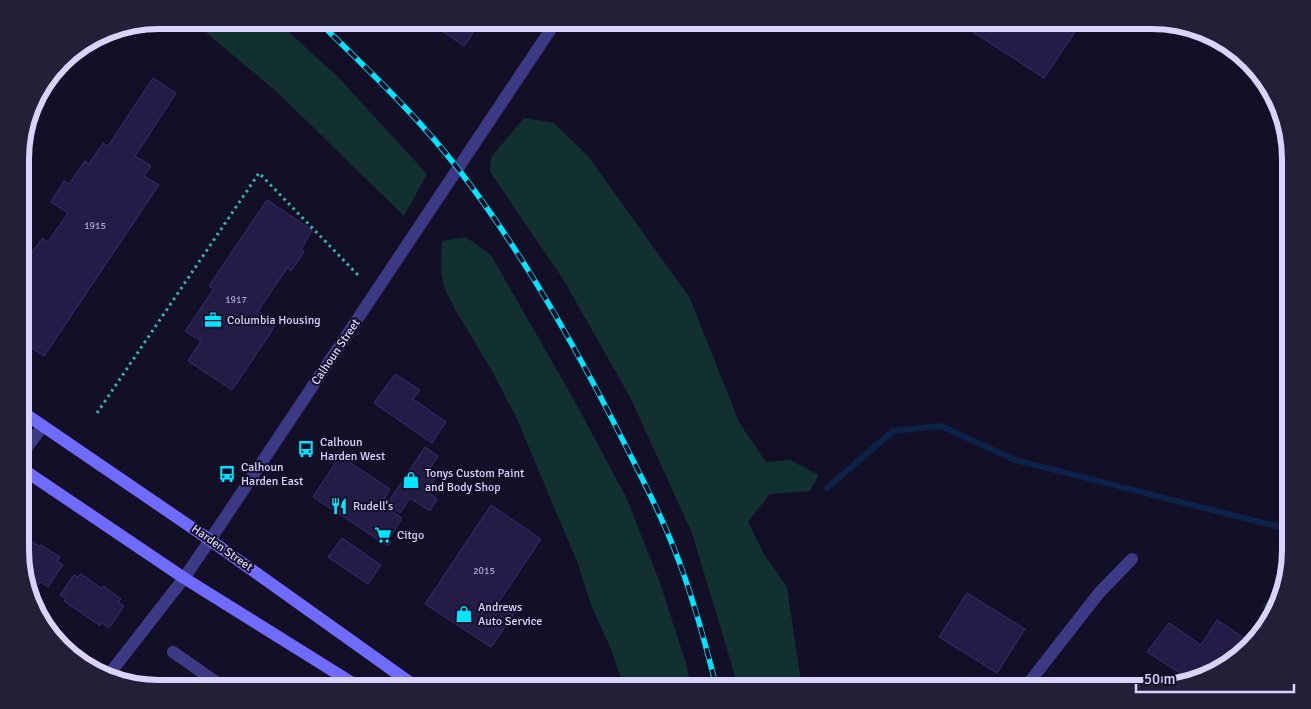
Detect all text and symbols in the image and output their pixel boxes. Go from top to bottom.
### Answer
house number: 1915 [84,220,106,232]
house number: 1917 [225,294,247,306]
office icon: Columbia Housing [203,310,223,330]
place label: Columbia Housing [227,313,321,328]
street label: Calhoun Street [308,316,364,388]
place label: Calhoun Harden West [320,435,385,464]
bus stop icon: Calhoun Harden West [296,439,316,459]
place label: Calhoun Harden East [241,460,303,489]
bus stop icon: Calhoun Harden East [217,464,237,484]
place label: Tonys Custom Paint and Body Shop [425,466,524,495]
shop icon: Tonys Custom Paint and Body Shop [401,470,421,490]
restaurant icon: Rudell's [329,496,349,516]
place label: Rudell's [353,499,393,514]
street label: Harden Street [188,521,256,575]
supermarket icon: Citgo [373,525,393,545]
place label: Citgo [397,528,424,543]
house number: 2015 [473,565,495,577]
place label: Andrews Auto Service [478,600,542,629]
shop icon: Andrews Auto Service [454,604,474,624]
scale bar [1136,662,1294,694]
text: 50 m [1144,670,1175,688]

